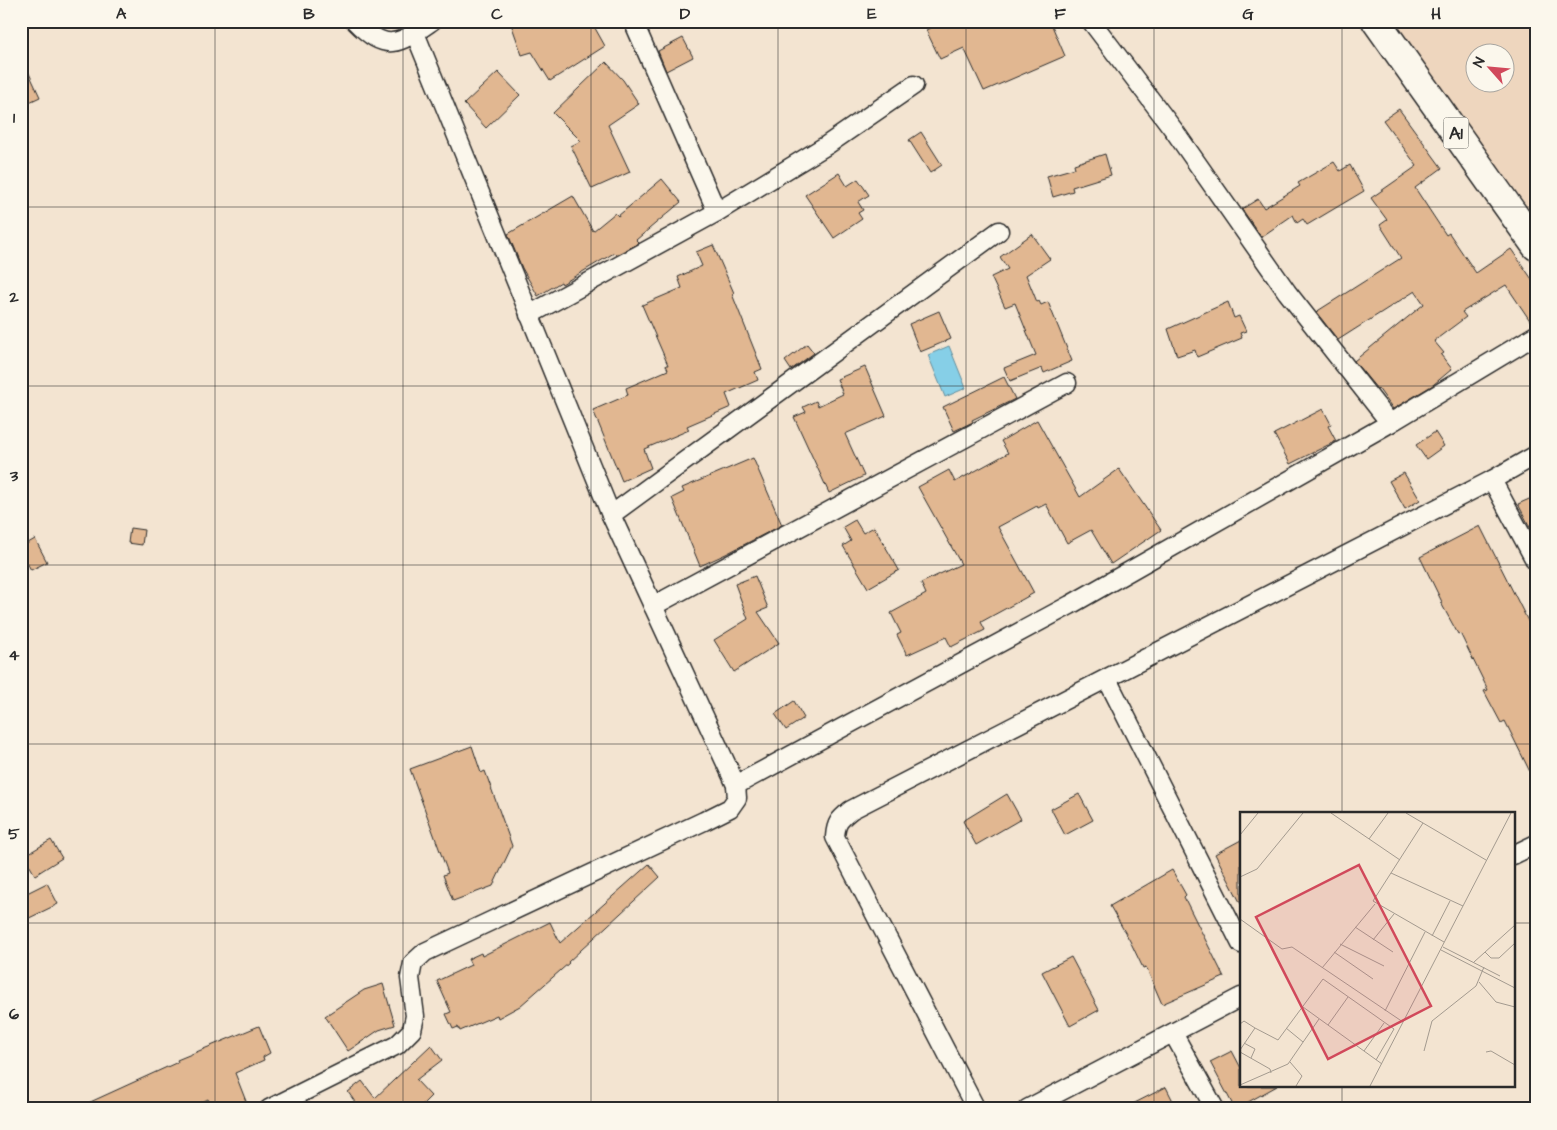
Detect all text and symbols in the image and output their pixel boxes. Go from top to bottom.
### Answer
text: A [116,3,127,25]
text: B [303,3,315,25]
text: C [491,3,503,25]
text: D [680,3,691,25]
text: E [867,3,877,25]
text: F [1054,3,1066,25]
text: G [1242,3,1254,25]
text: H [1431,3,1441,25]
north arrow [1464,42,1514,92]
text: N [1468,54,1490,71]
text: 1 [13,107,16,129]
road number: A1 [1444,118,1468,148]
text: 2 [8,286,19,308]
text: 3 [9,465,19,487]
text: 4 [9,644,20,666]
inset map [1240,812,1514,1088]
text: 5 [8,823,20,845]
text: 6 [9,1003,19,1025]

